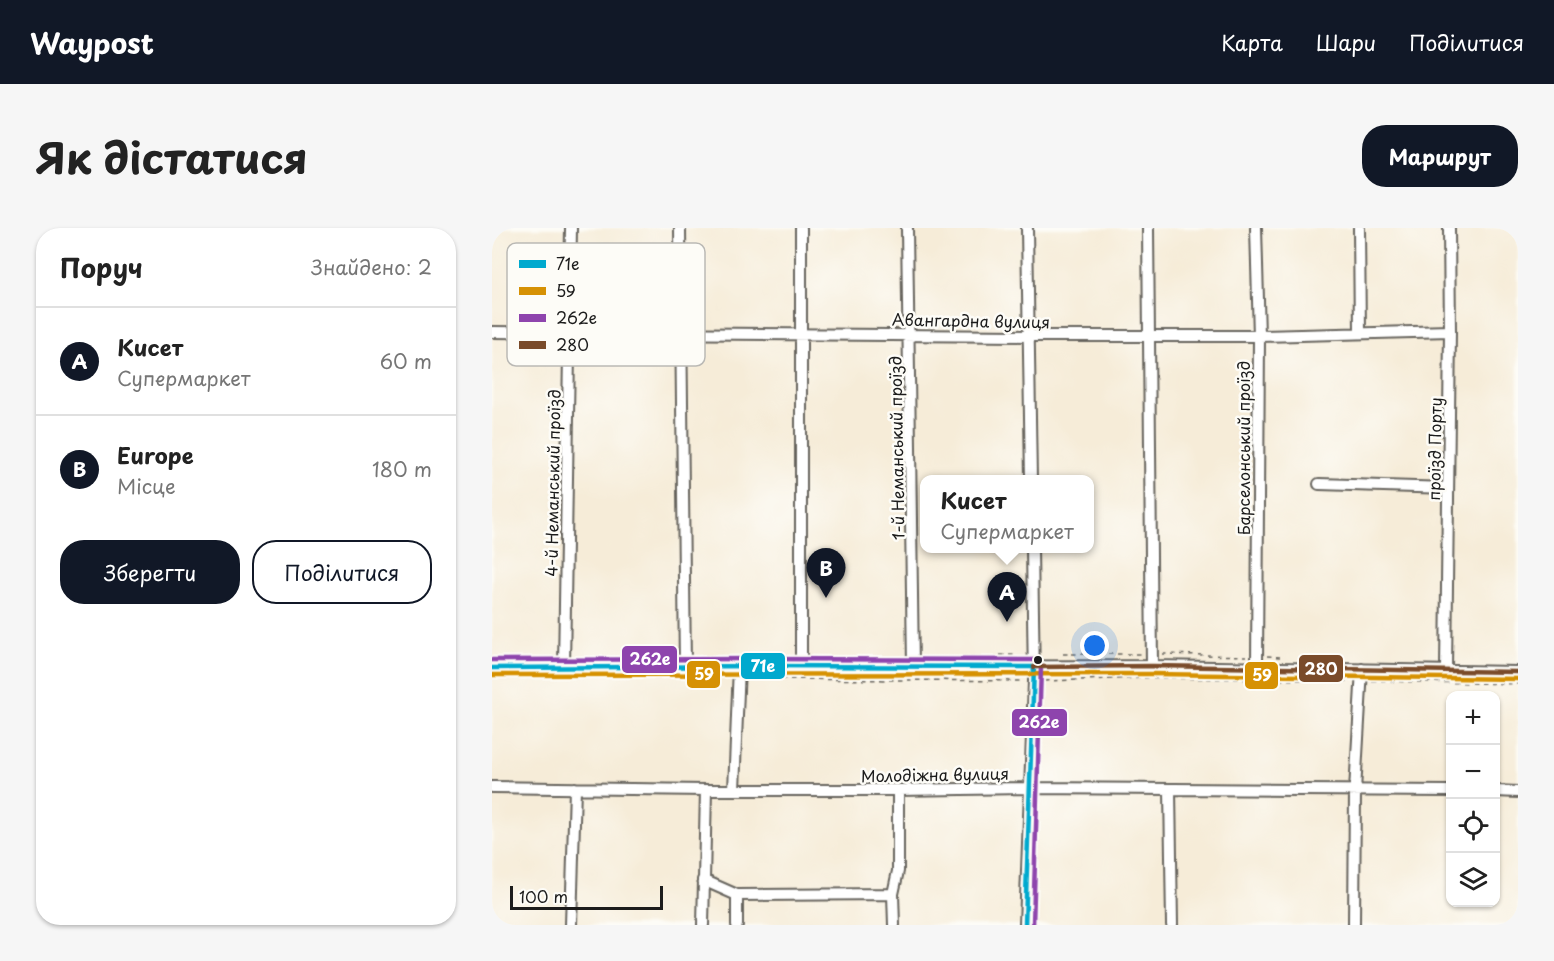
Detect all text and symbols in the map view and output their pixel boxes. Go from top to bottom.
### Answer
text: Waypost [30,21,154,64]
text: Карта [1221,26,1283,58]
text: Шари [1316,26,1376,58]
text: Поділитися [1409,26,1524,58]
text: Як дістатися [36,125,308,188]
button: Маршрут [1362,125,1518,187]
legend [507,243,705,366]
text: Поруч [60,248,143,287]
text: 71е [556,251,580,275]
text: Знайдено: 2 [311,252,432,282]
text: 59 [556,278,576,302]
text: 262е [556,305,597,329]
street label: Авангардна вулиця [892,307,1050,333]
text: Кисет [117,330,183,363]
text: 280 [556,332,589,356]
text: A [72,346,87,376]
text: 60 m [380,346,432,376]
street label: 1-й Неманський проїзд [882,356,910,540]
street label: Барселонський проїзд [1231,361,1255,535]
text: Супермаркет [117,363,250,393]
street label: 4-й Неманський проїзд [538,389,566,577]
street label: проїзд Порту [1421,397,1447,501]
text: Europe [117,438,194,471]
text: B [73,454,86,484]
text: 180 m [372,454,432,484]
text: Місце [117,471,176,501]
popup [920,475,1094,553]
text: Кисет [940,483,1006,516]
text: Супермаркет [940,516,1074,546]
button: Зберегти [60,540,240,604]
button: Поділитися [252,540,432,604]
pin: B [806,548,846,598]
pin: A [988,572,1026,622]
your location [1080,631,1109,660]
line badge: 262е [621,645,678,674]
text: 262е [630,646,671,670]
line badge: 71е [740,652,786,680]
text: 71е [751,653,775,677]
unlabelled marker [1032,654,1044,666]
line badge: 280 [1298,654,1344,683]
text: 280 [1304,656,1338,680]
line badge: 59 [686,660,721,689]
text: 59 [694,661,714,685]
line badge: 59 [1244,661,1279,690]
text: 59 [1252,662,1272,686]
map controls [1446,691,1500,907]
button: + [1446,691,1500,745]
line badge: 262е [1011,708,1068,737]
text: 262е [1019,709,1060,733]
button: − [1446,745,1500,799]
street label: Молодіжна вулиця [861,761,1009,787]
button: locate [1446,799,1500,853]
button: layers [1446,853,1500,907]
scale bar [510,883,663,910]
text: 100 m [519,884,568,908]

